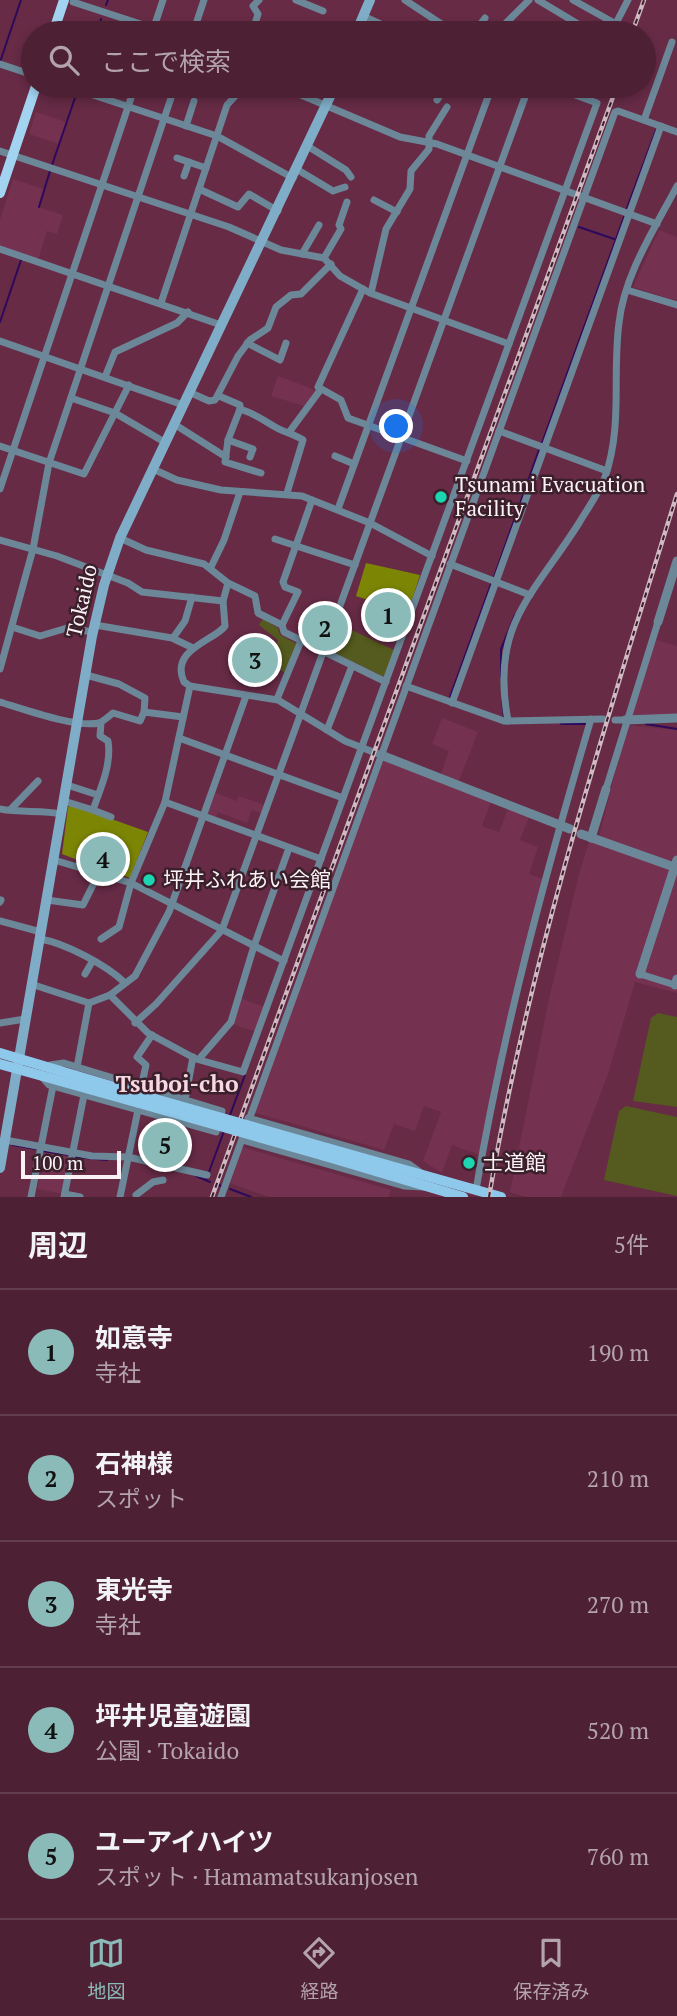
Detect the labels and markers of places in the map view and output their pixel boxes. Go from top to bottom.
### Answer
place label: Tsunami Evacuation Facility [455,470,646,522]
marker: Tsunami Evacuation Facility [433,489,449,505]
pin: 1 [365,589,411,641]
pin: 2 [302,602,348,654]
pin: 3 [232,634,278,686]
pin: 4 [80,833,126,885]
place label: 坪井ふれあい会館 [163,865,331,893]
marker: 坪井ふれあい会館 [141,872,157,888]
pin: 5 [142,1119,188,1171]
place label: 士道館 [483,1148,546,1176]
marker: 士道館 [461,1155,477,1171]

